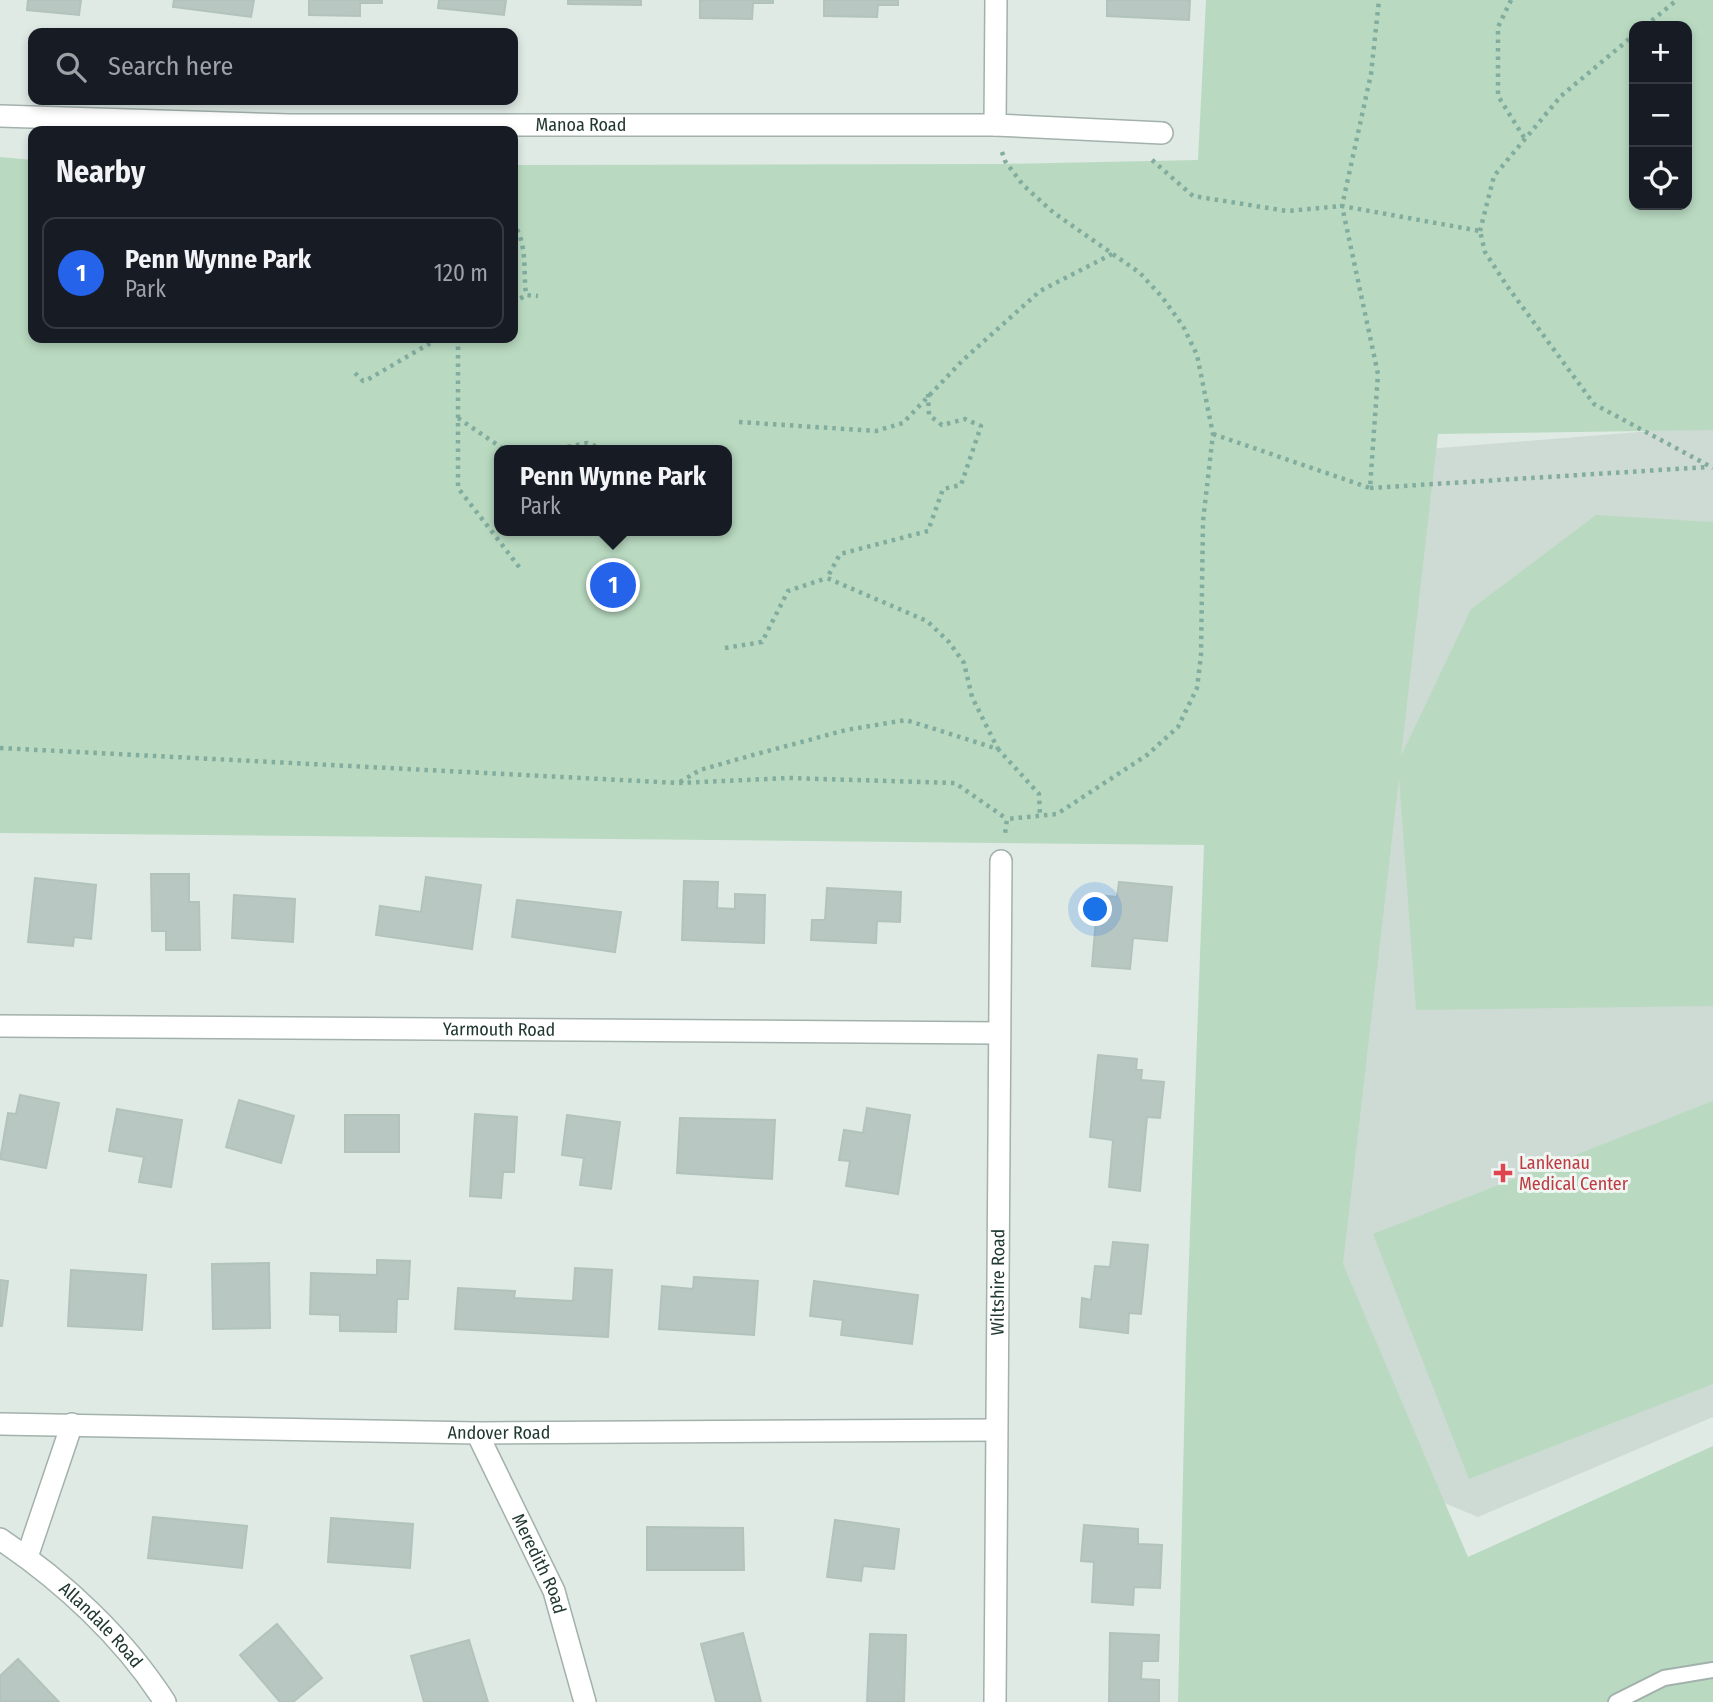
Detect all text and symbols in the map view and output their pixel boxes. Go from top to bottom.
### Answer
map controls [1629,21,1692,210]
button: + [1629,21,1692,84]
search box [28,28,518,105]
icon: search [52,48,90,86]
text: Search here [108,51,233,82]
button: − [1629,84,1692,147]
street label: Manoa Road [535,114,626,136]
button: locate [1629,147,1692,210]
text: Nearby [56,154,145,190]
text: Penn Wynne Park [125,244,311,275]
text: 1 [76,259,86,287]
text: 120 m [434,259,488,287]
text: Park [125,275,166,303]
popup [494,445,732,536]
text: Penn Wynne Park [520,461,706,492]
text: Park [520,492,561,520]
pin: 1 [590,559,636,611]
your location [1078,892,1112,926]
street label: Yarmouth Road [443,1018,555,1041]
place label: Lankenau Medical Center [1519,1152,1629,1195]
marker: Lankenau Medical Center [1493,1163,1513,1183]
street label: Wiltshire Road [987,1229,1009,1335]
street label: Andover Road [447,1421,550,1444]
street label: Meredith Road [507,1510,571,1616]
street label: Allandale Road [55,1578,147,1672]

